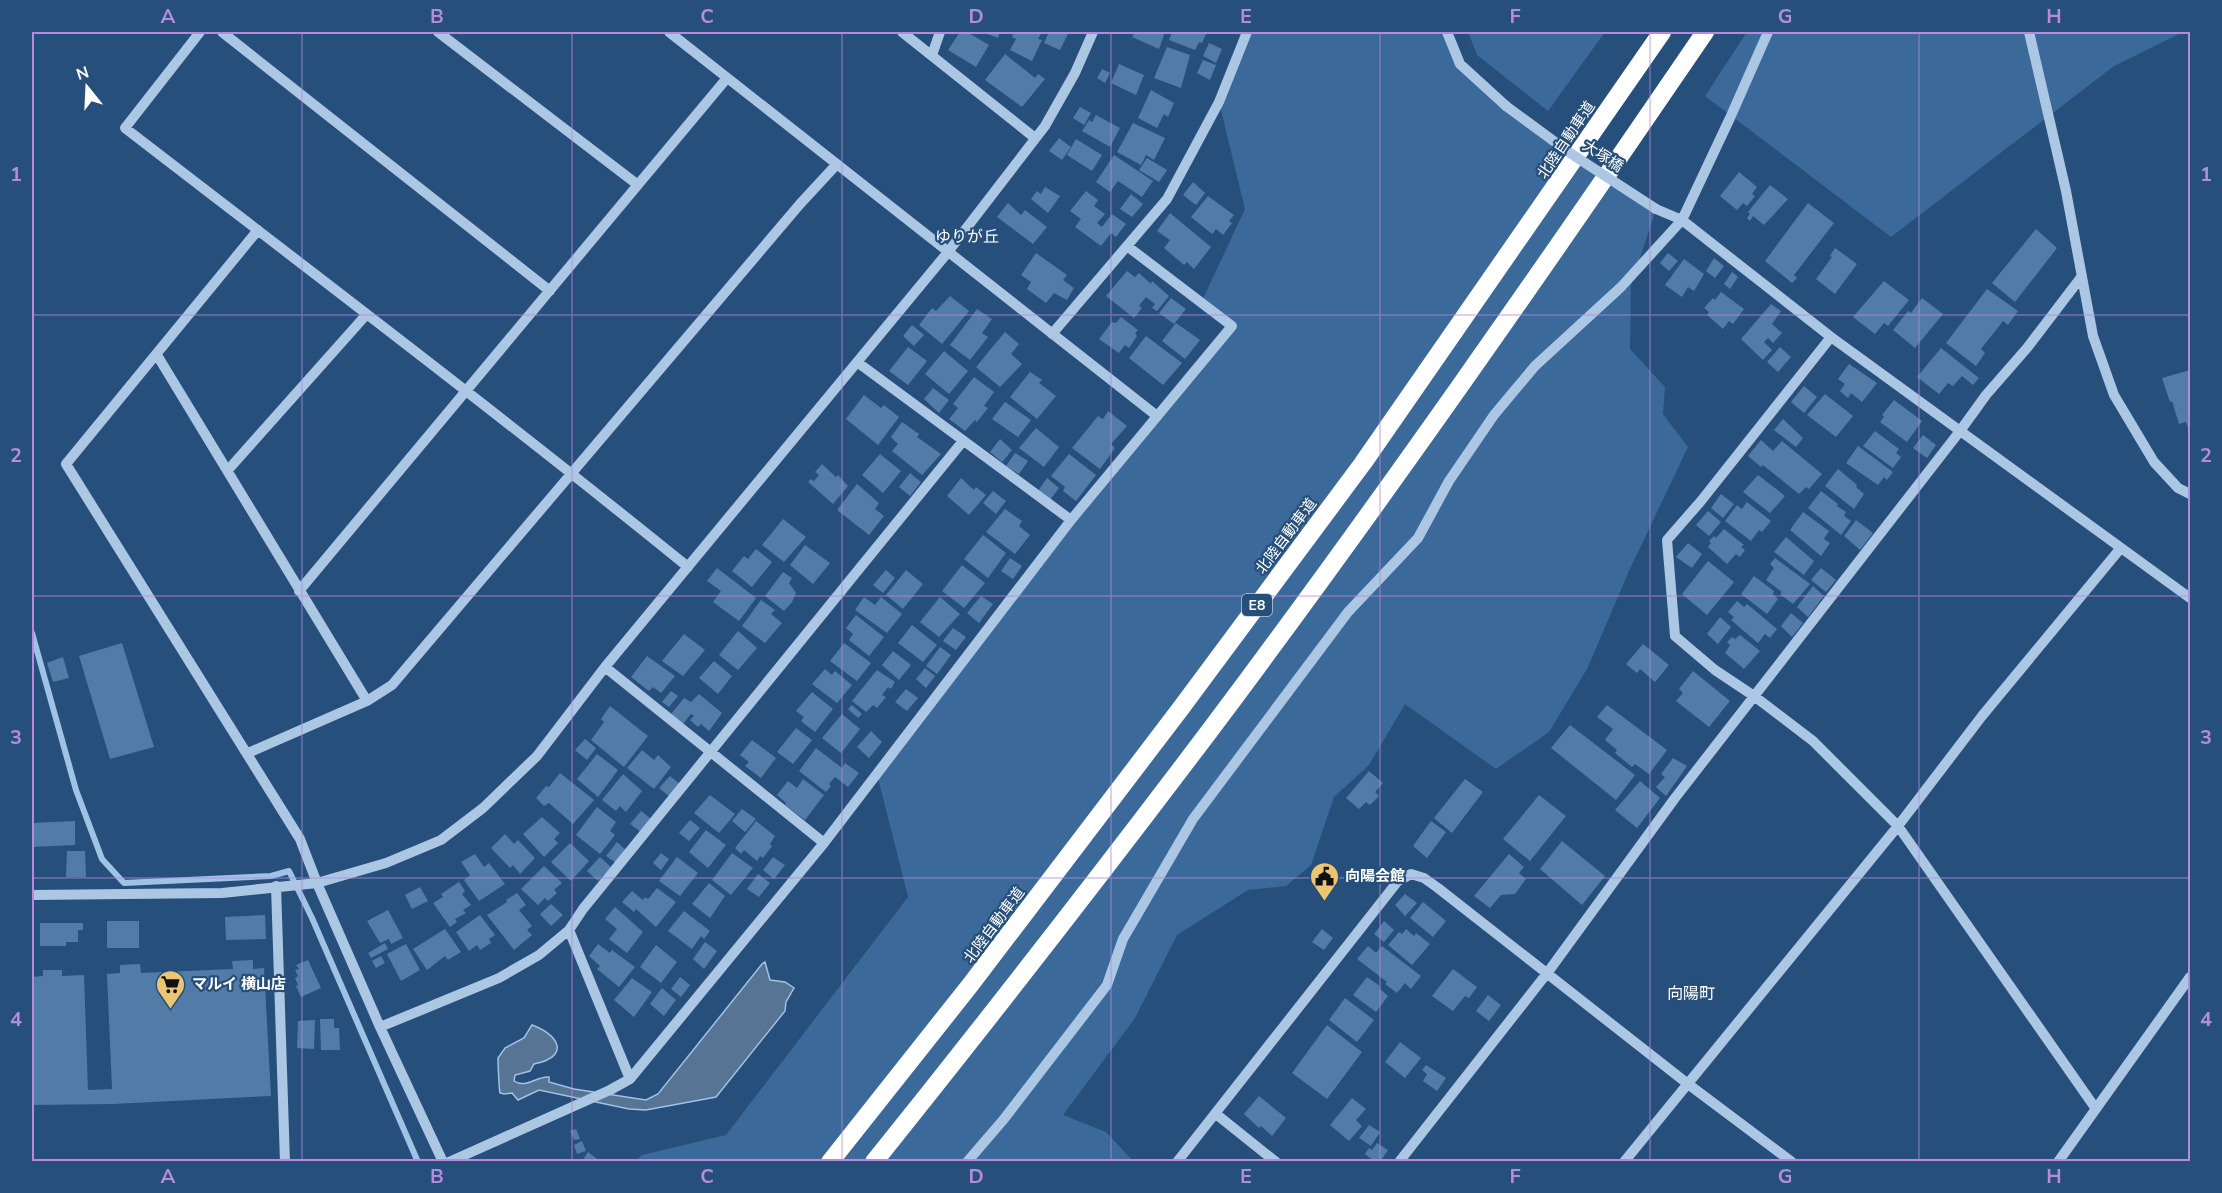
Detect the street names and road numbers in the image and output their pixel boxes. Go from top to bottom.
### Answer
street label: 北陸自動車道 [1533,97,1599,183]
street label: 大塚橋 [1579,135,1627,177]
street label: 北陸自動車道 [1251,494,1321,578]
road number: E8 [1242,594,1272,616]
street label: 北陸自動車道 [959,883,1029,967]

